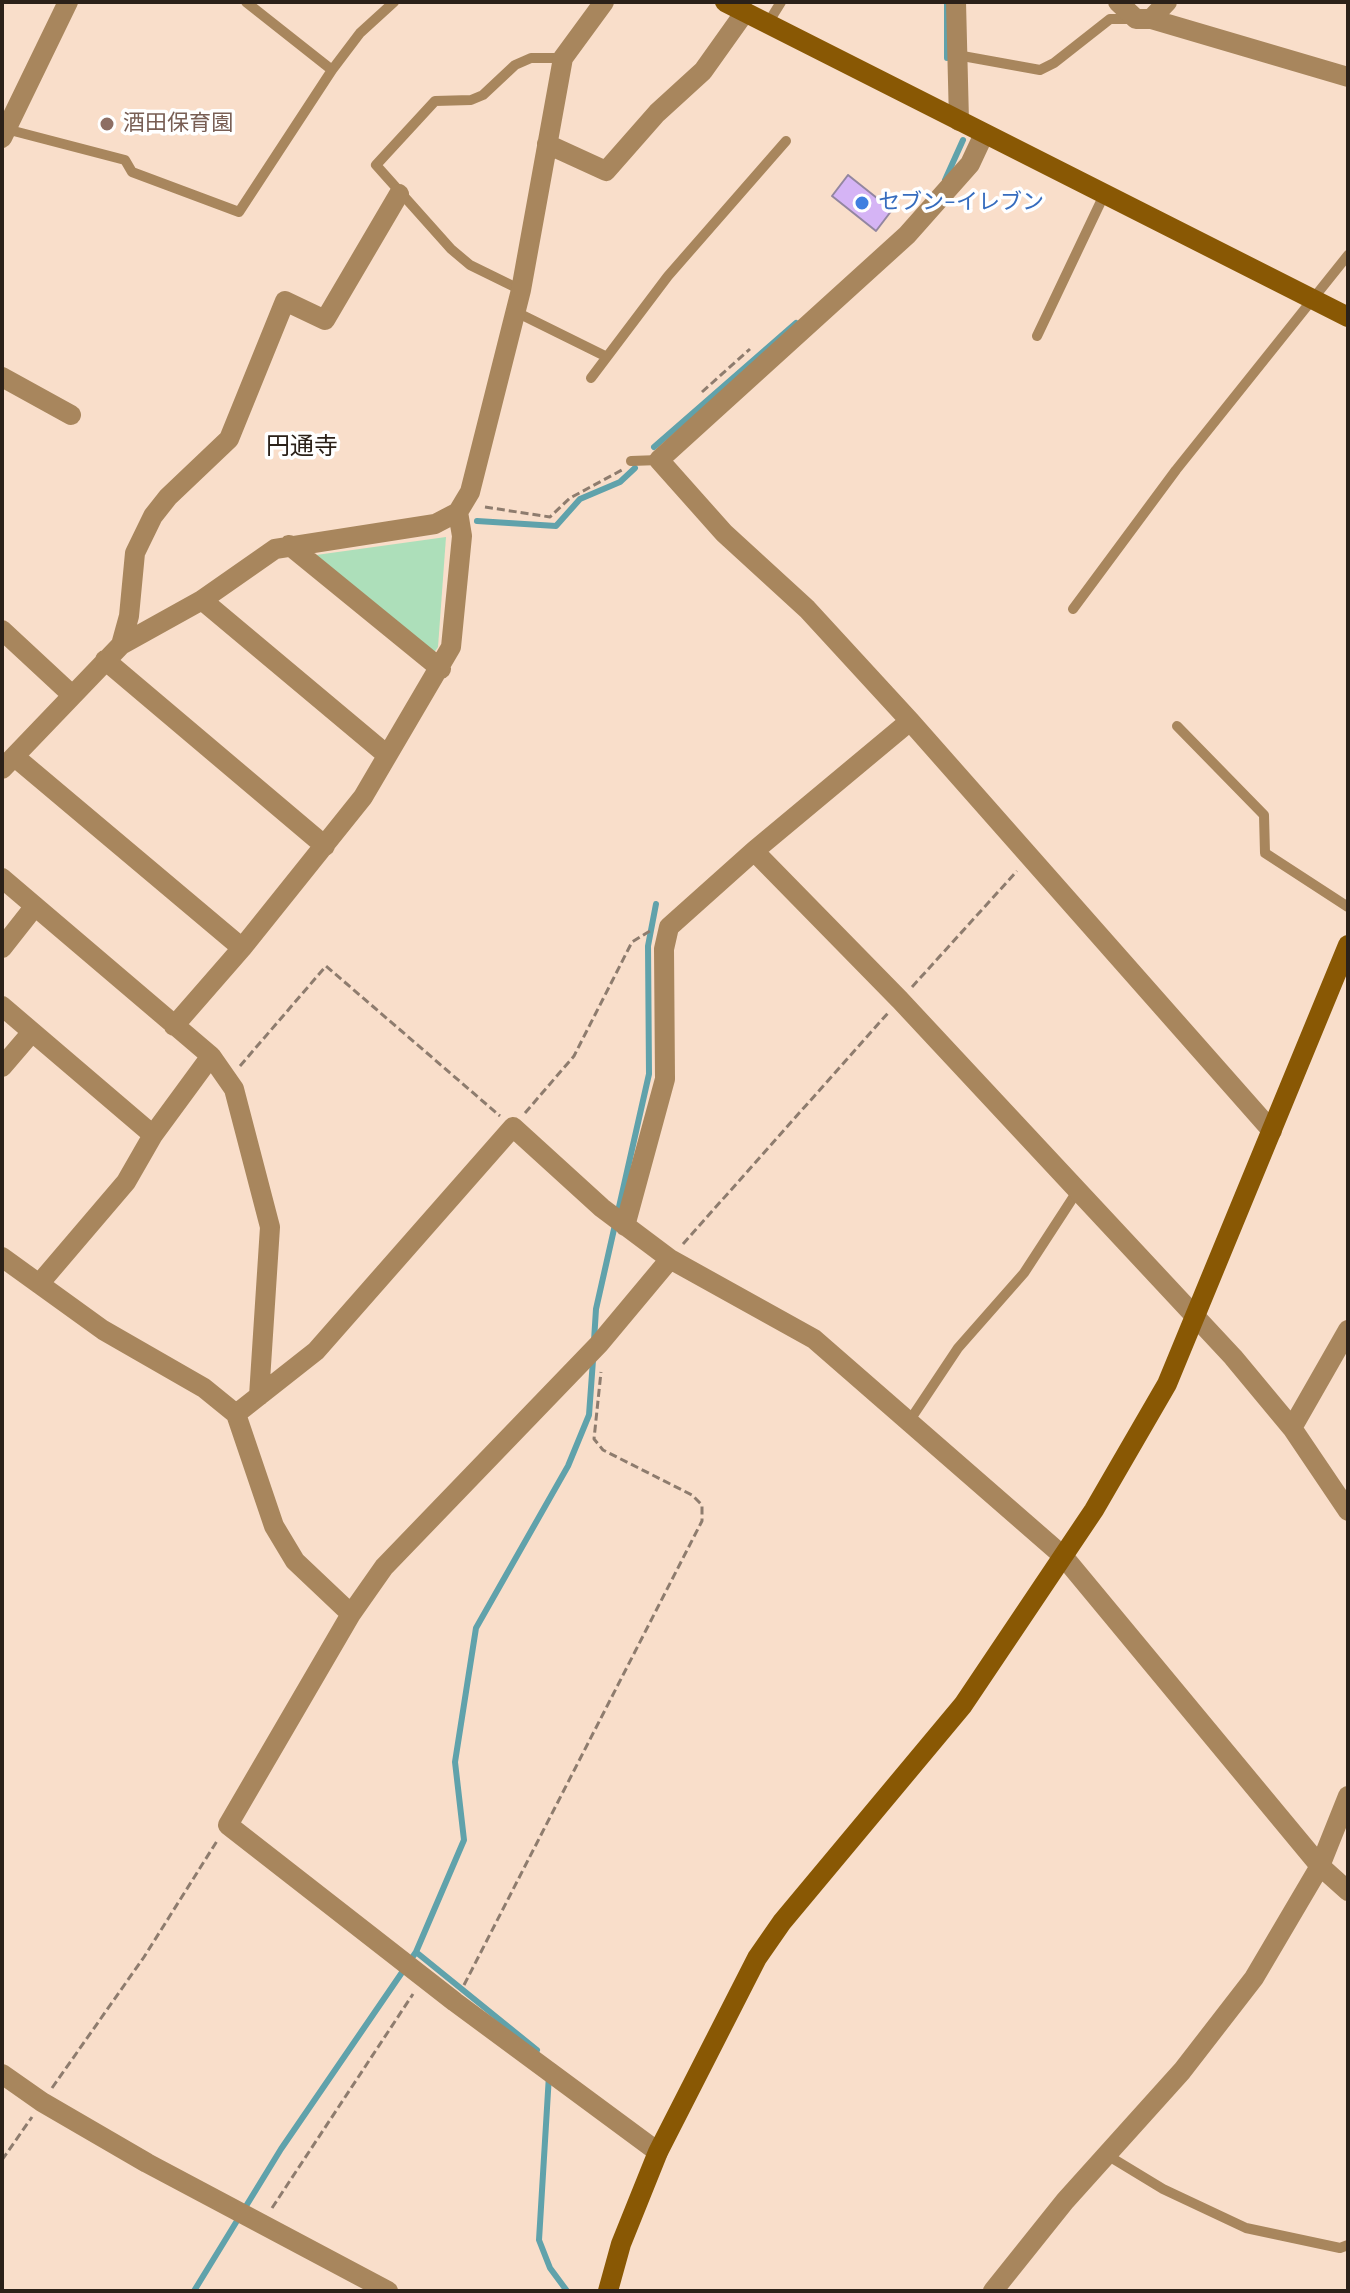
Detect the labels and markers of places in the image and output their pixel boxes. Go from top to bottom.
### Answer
place label: 酒田保育園 [123,111,233,137]
marker: 酒田保育園 [98,115,116,133]
place label: セブン-イレブン [878,190,1044,216]
marker: セブン-イレブン [853,194,871,212]

